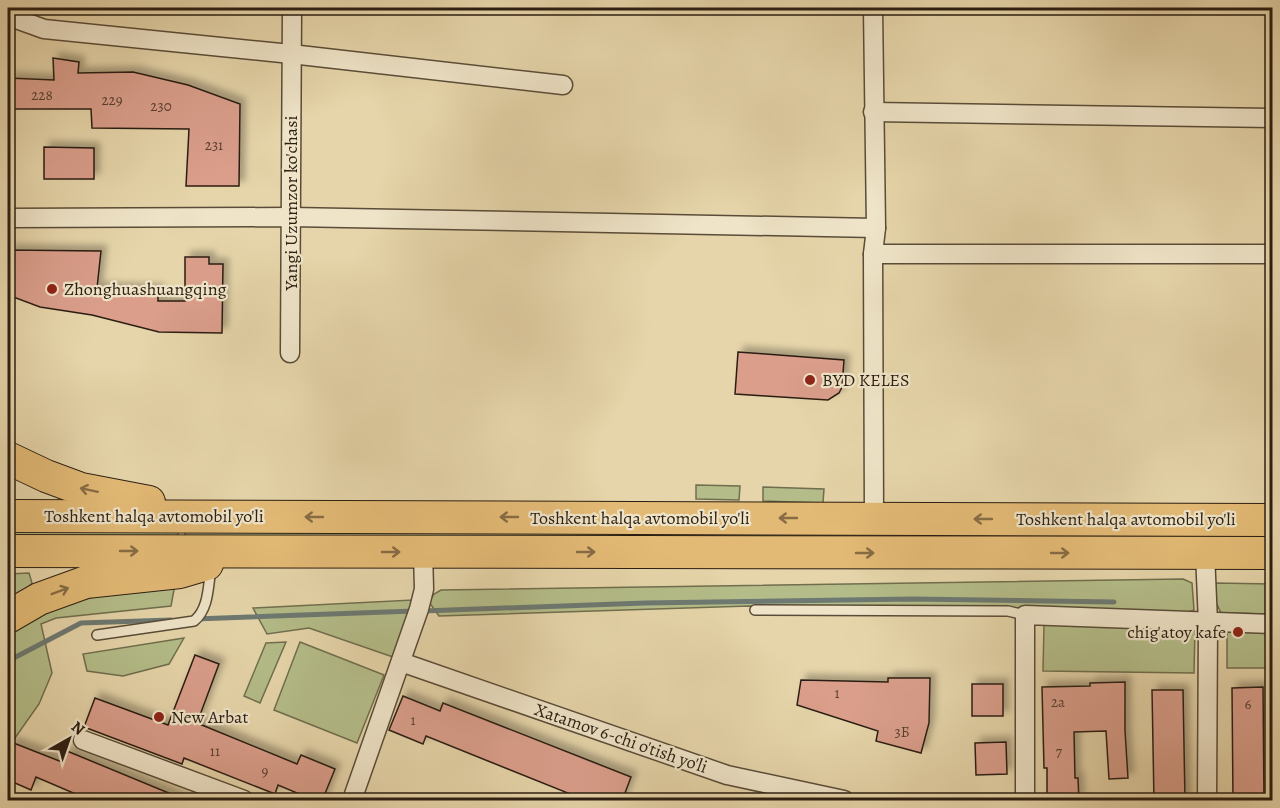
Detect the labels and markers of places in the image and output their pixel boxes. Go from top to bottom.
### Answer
place label: Zhonghuashuangqing [64,277,227,301]
marker: Zhonghuashuangqing [45,282,59,296]
place label: BYD KELES [822,368,910,392]
marker: BYD KELES [803,373,817,387]
place label: chig'atoy kafe [1127,620,1226,644]
marker: chig'atoy kafe [1231,625,1245,639]
place label: New Arbat [171,705,248,729]
marker: New Arbat [152,710,166,724]

